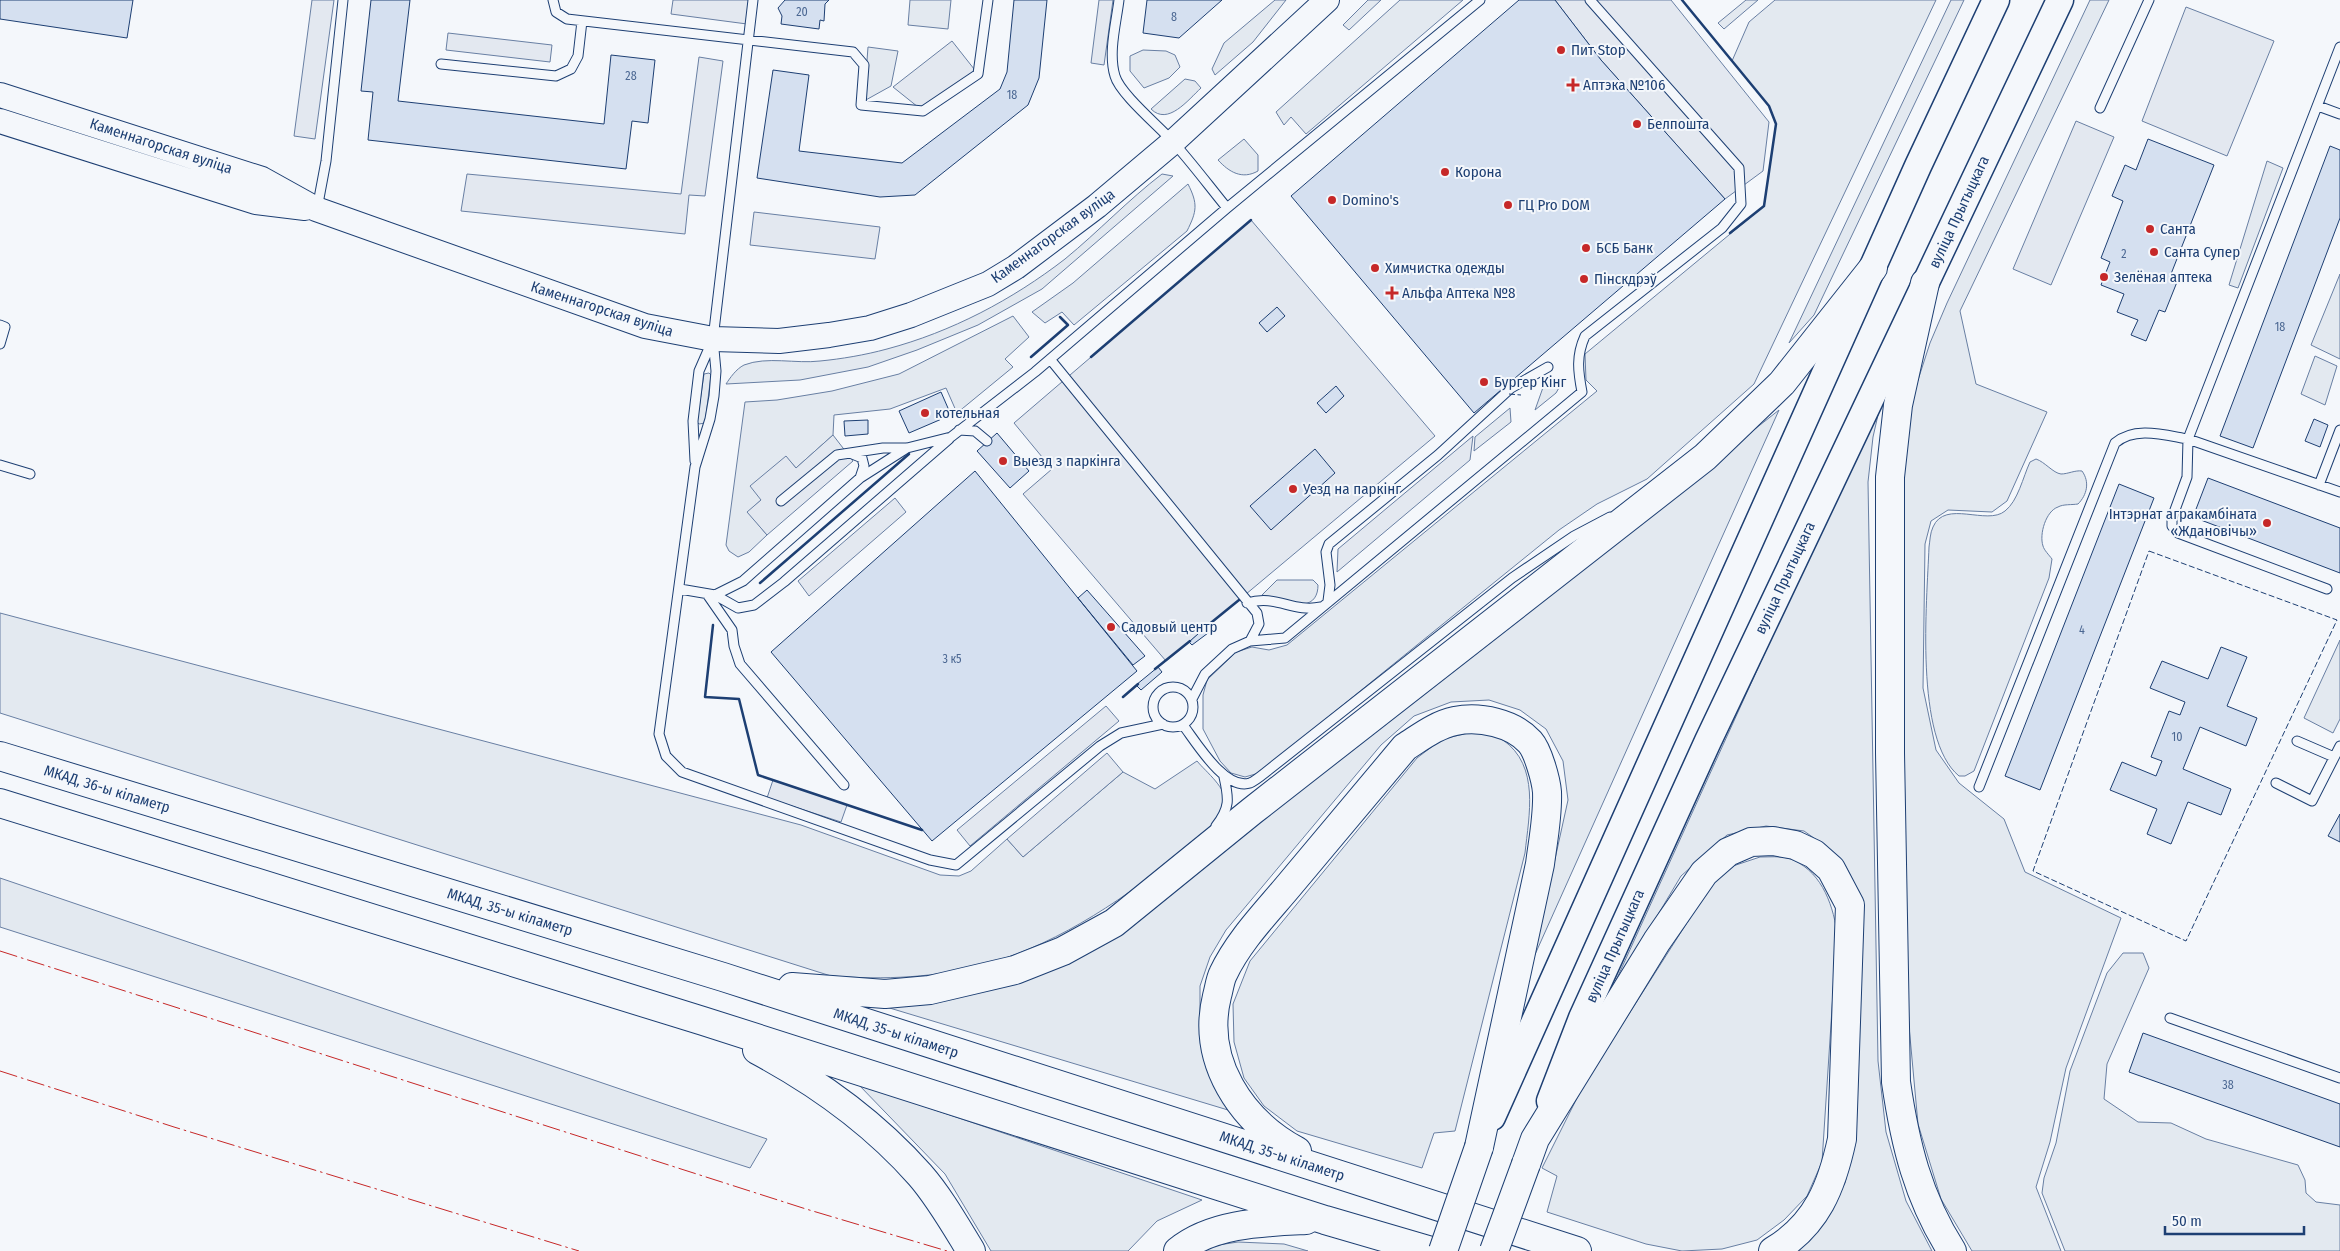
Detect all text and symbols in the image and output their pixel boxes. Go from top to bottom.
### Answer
house number: 20 [796,5,808,19]
house number: 8 [1171,10,1177,24]
place label: Пит Stop [1571,41,1626,59]
marker: Пит Stop [1555,44,1567,56]
house number: 28 [625,69,637,83]
place label: Аптэка №106 [1583,76,1665,94]
marker: Аптэка №106 [1567,79,1579,91]
house number: 18 [1007,88,1017,102]
street label: Каменнагорская вуліца [88,114,234,178]
place label: Белпошта [1647,115,1709,133]
marker: Белпошта [1631,118,1643,130]
street label: вуліца Прытыцкага [1925,153,1993,271]
place label: Корона [1455,163,1502,181]
marker: Корона [1439,166,1451,178]
street label: Каменнагорская вуліца [988,185,1118,287]
place label: Domino's [1342,191,1399,209]
marker: Domino's [1326,194,1338,206]
place label: ГЦ Pro DOM [1518,196,1590,214]
marker: ГЦ Pro DOM [1502,199,1514,211]
place label: Санта [2160,220,2196,238]
marker: Санта [2144,223,2156,235]
place label: БСБ Банк [1596,239,1653,257]
marker: БСБ Банк [1580,242,1592,254]
place label: Санта Супер [2164,243,2240,261]
marker: Санта Супер [2148,246,2160,258]
house number: 2 [2121,247,2127,261]
place label: Химчистка одежды [1385,259,1505,277]
marker: Химчистка одежды [1369,262,1381,274]
place label: Зелёная аптека [2114,268,2212,286]
place label: Пінскдрэў [1594,270,1657,288]
marker: Зелёная аптека [2098,271,2110,283]
marker: Пінскдрэў [1578,273,1590,285]
street label: Каменнагорская вуліца [529,277,675,341]
place label: Альфа Аптека №8 [1402,284,1516,302]
marker: Альфа Аптека №8 [1386,287,1398,299]
house number: 18 [2275,320,2285,334]
place label: Бургер Кінг [1494,373,1567,391]
marker: Бургер Кінг [1478,376,1490,388]
place label: котельная [935,404,1000,422]
marker: котельная [919,407,931,419]
place label: Выезд з паркінга [1013,452,1121,470]
marker: Выезд з паркінга [997,455,1009,467]
place label: Уезд на паркінг [1302,480,1401,498]
marker: Уезд на паркінг [1287,483,1299,495]
place label: Інтэрнат агракамбіната «Ждановічы» [2109,505,2257,540]
marker: Інтэрнат агракамбіната «Ждановічы» [2261,517,2273,529]
street label: вуліца Прытыцкага [1751,519,1819,637]
place label: Садовый центр [1121,618,1218,636]
marker: Садовый центр [1105,621,1117,633]
house number: 4 [2079,623,2085,637]
house number: 3 к5 [942,652,962,666]
house number: 10 [2172,730,2182,744]
street label: МКАД, 36-ы кіламетр [42,761,172,817]
street label: МКАД, 35-ы кіламетр [445,884,575,940]
street label: вуліца Прытыцкага [1582,887,1648,1005]
street label: МКАД, 35-ы кіламетр [831,1004,961,1062]
house number: 38 [2222,1078,2234,1092]
street label: МКАД, 35-ы кіламетр [1217,1127,1347,1185]
scale bar [2165,1204,2304,1236]
text: 50 m [2172,1212,2202,1230]

